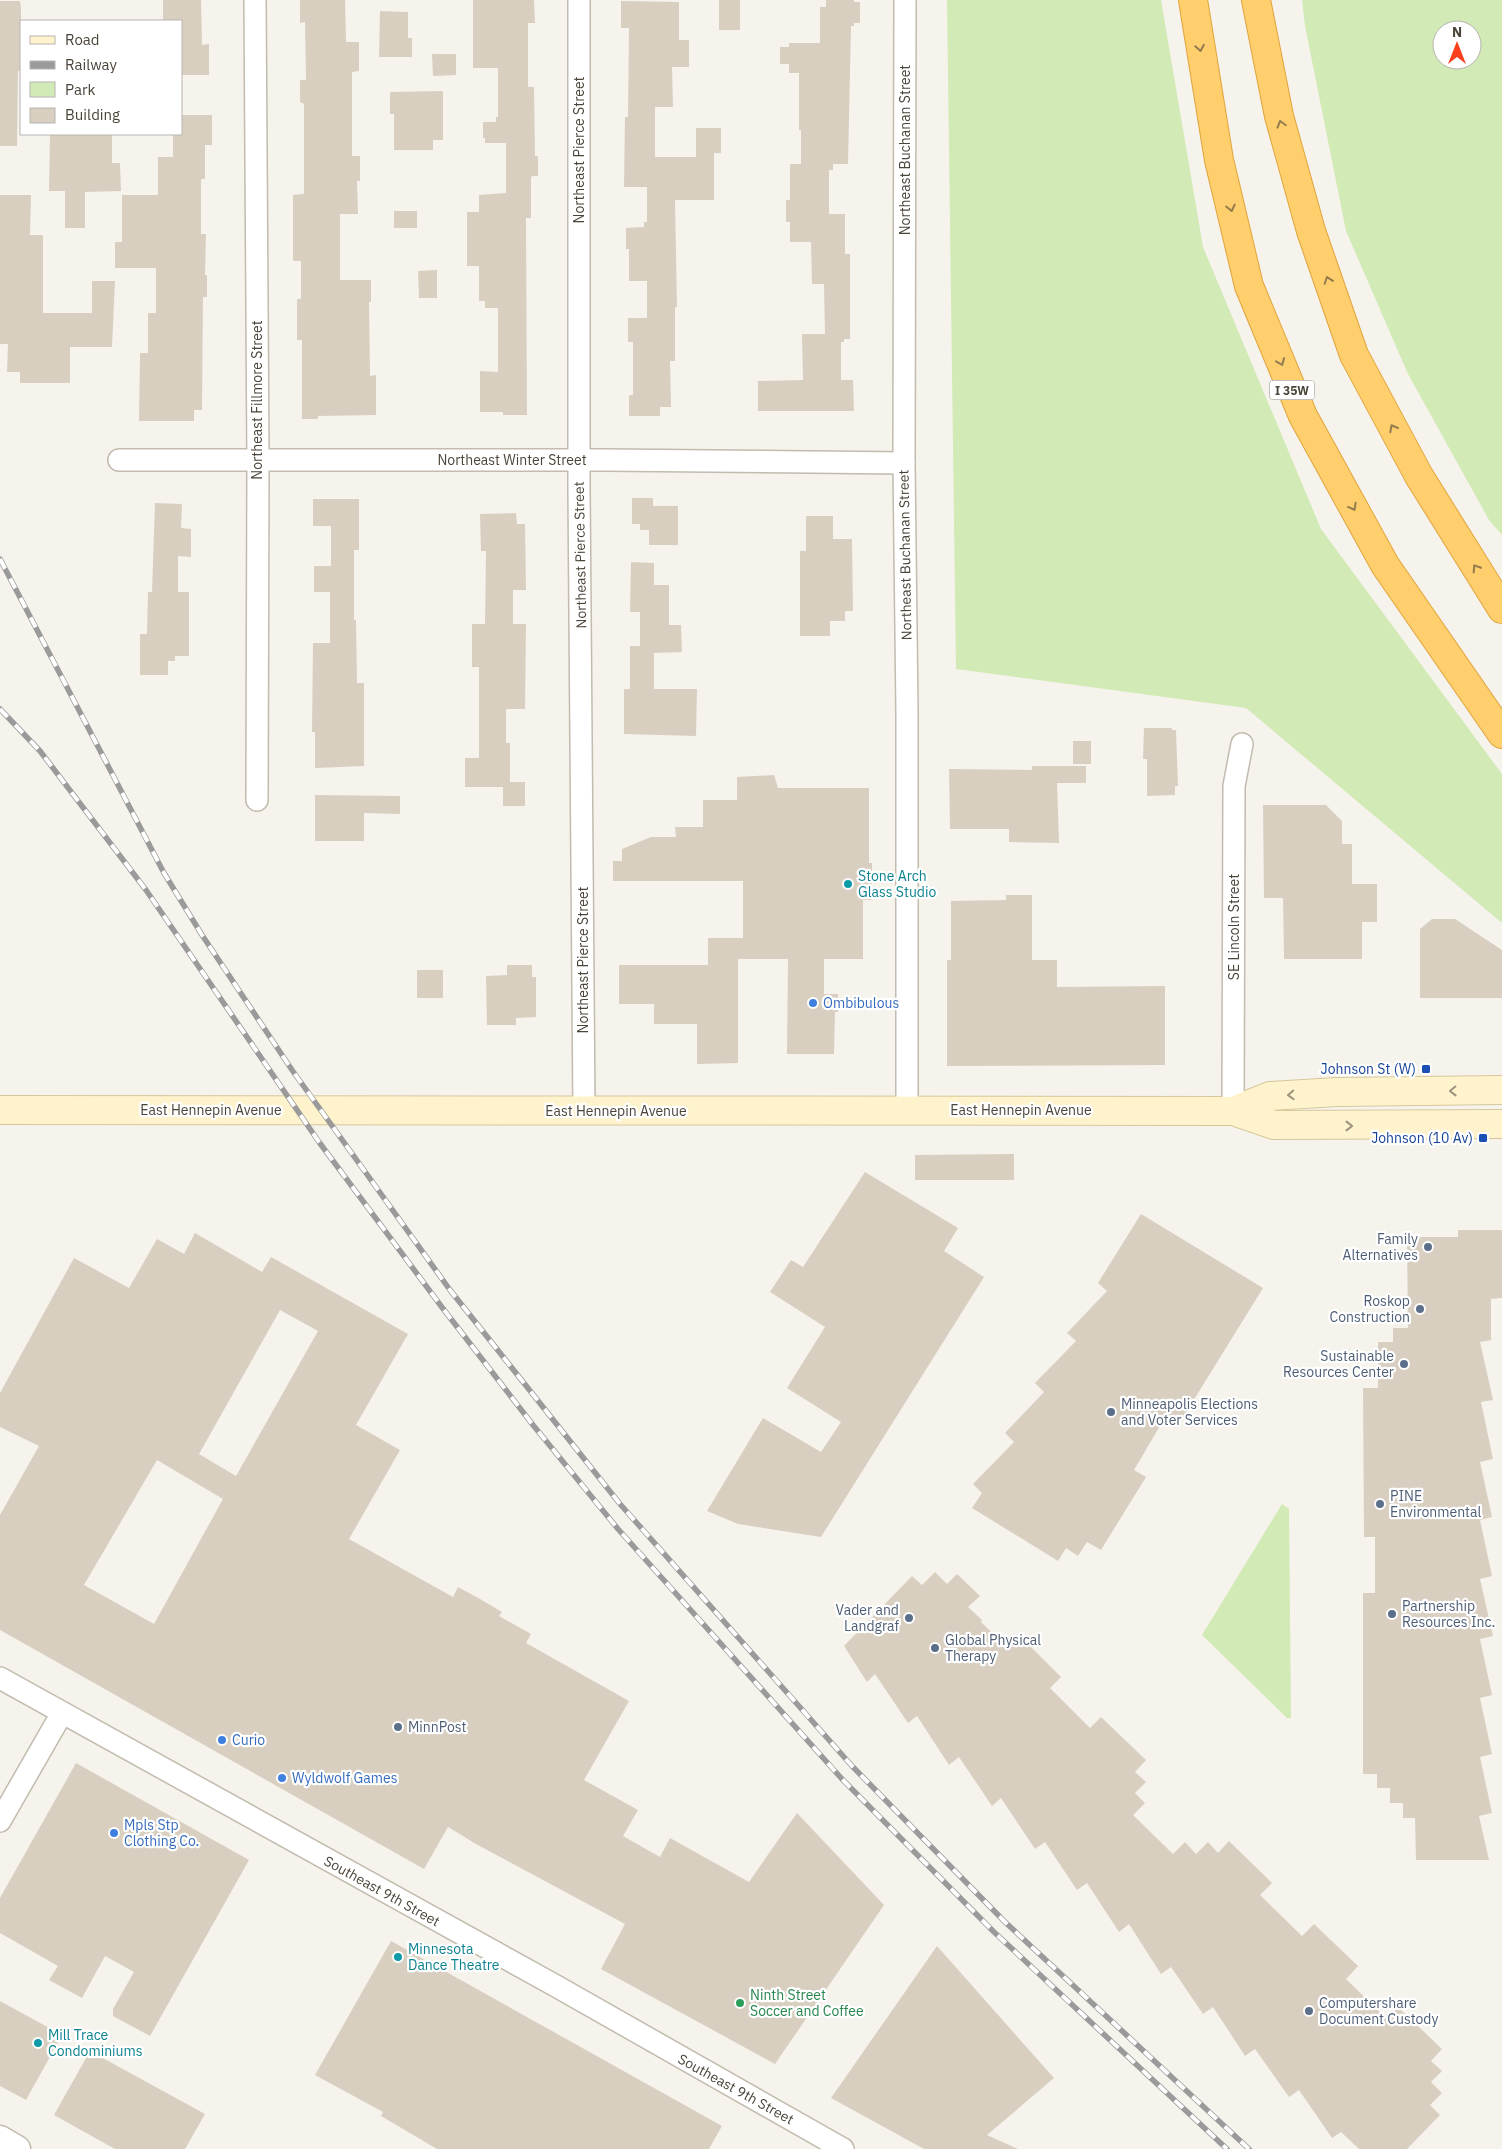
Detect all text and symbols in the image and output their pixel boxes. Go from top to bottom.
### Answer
legend [20,20,182,135]
north arrow [1432,20,1482,70]
text: N [1452,23,1462,41]
text: Road [65,30,100,49]
one-way arrow [1195,44,1205,53]
text: Railway [65,55,118,74]
street label: Northeast Buchanan Street [896,65,914,235]
street label: Northeast Pierce Street [570,76,588,224]
text: Park [65,80,95,99]
text: Building [65,105,120,124]
one-way arrow [1277,121,1287,129]
one-way arrow [1225,203,1236,212]
one-way arrow [1324,276,1334,285]
street label: Northeast Fillmore Street [248,320,266,480]
one-way arrow [1274,357,1285,366]
road number: I 35W [1270,380,1314,400]
one-way arrow [1389,425,1399,434]
street label: Northeast Winter Street [437,451,587,469]
street label: Northeast Buchanan Street [895,470,915,640]
street label: Northeast Pierce Street [570,481,590,629]
one-way arrow [1347,502,1357,511]
one-way arrow [1473,564,1482,573]
place label: Stone Arch Glass Studio [858,867,936,901]
street label: SE Lincoln Street [1225,874,1243,980]
marker: Stone Arch Glass Studio [842,878,854,890]
street label: Northeast Pierce Street [574,886,592,1034]
place label: Ombibulous [823,994,899,1012]
marker: Ombibulous [807,997,819,1009]
place label: Johnson St (W) [1321,1060,1416,1078]
marker: Johnson St (W) [1420,1063,1432,1075]
one-way arrow [1449,1086,1457,1096]
one-way arrow [1287,1089,1295,1100]
street label: East Hennepin Avenue [140,1101,282,1119]
street label: East Hennepin Avenue [950,1101,1092,1119]
street label: East Hennepin Avenue [545,1102,687,1120]
one-way arrow [1346,1121,1353,1131]
place label: Johnson (10 Av) [1371,1129,1473,1147]
marker: Johnson (10 Av) [1477,1132,1489,1144]
place label: Family Alternatives [1342,1230,1418,1264]
marker: Family Alternatives [1422,1241,1434,1253]
place label: Roskop Construction [1330,1292,1410,1326]
marker: Roskop Construction [1414,1303,1426,1315]
place label: Sustainable Resources Center [1283,1347,1394,1381]
marker: Sustainable Resources Center [1398,1358,1410,1370]
place label: Minneapolis Elections and Voter Services [1121,1395,1258,1429]
marker: Minneapolis Elections and Voter Services [1105,1406,1117,1418]
place label: PINE Environmental [1390,1487,1481,1521]
marker: PINE Environmental [1374,1498,1386,1510]
place label: Partnership Resources Inc. [1402,1597,1495,1631]
place label: Vader and Landgraf [836,1601,899,1635]
marker: Partnership Resources Inc. [1386,1608,1398,1620]
marker: Vader and Landgraf [903,1612,915,1624]
place label: Global Physical Therapy [945,1631,1041,1665]
marker: Global Physical Therapy [929,1642,941,1654]
place label: MinnPost [408,1718,467,1736]
marker: MinnPost [392,1721,404,1733]
place label: Curio [232,1731,265,1749]
marker: Curio [216,1734,228,1746]
place label: Wyldwolf Games [292,1769,398,1787]
marker: Wyldwolf Games [276,1772,288,1784]
place label: Mpls Stp Clothing Co. [124,1816,199,1850]
marker: Mpls Stp Clothing Co. [108,1827,120,1839]
street label: Southeast 9th Street [321,1852,443,1930]
place label: Minnesota Dance Theatre [408,1940,500,1974]
marker: Minnesota Dance Theatre [392,1951,404,1963]
place label: Ninth Street Soccer and Coffee [750,1986,864,2020]
place label: Computershare Document Custody [1319,1994,1438,2028]
marker: Ninth Street Soccer and Coffee [734,1997,746,2009]
marker: Computershare Document Custody [1303,2005,1315,2017]
place label: Mill Trace Condominiums [48,2026,143,2060]
marker: Mill Trace Condominiums [32,2037,44,2049]
street label: Southeast 9th Street [675,2050,797,2128]

